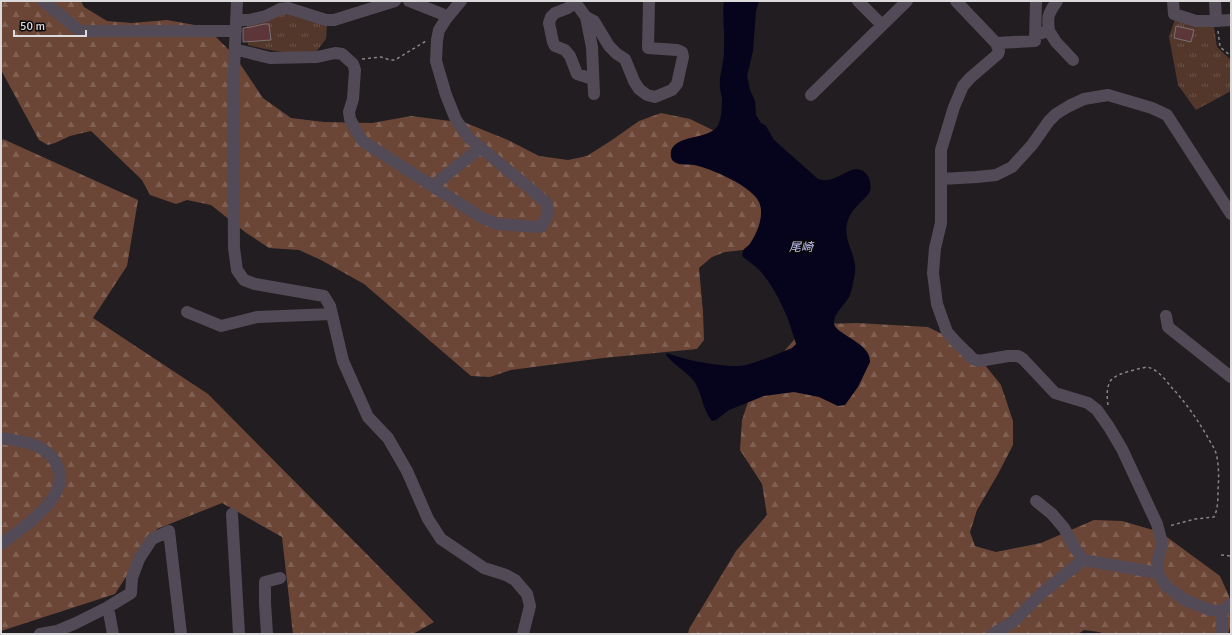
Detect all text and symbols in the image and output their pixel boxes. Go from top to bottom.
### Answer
scale bar [14,12,86,38]
text: 50 m [20,19,45,34]
water label: 尾崎 [789,240,815,255]

